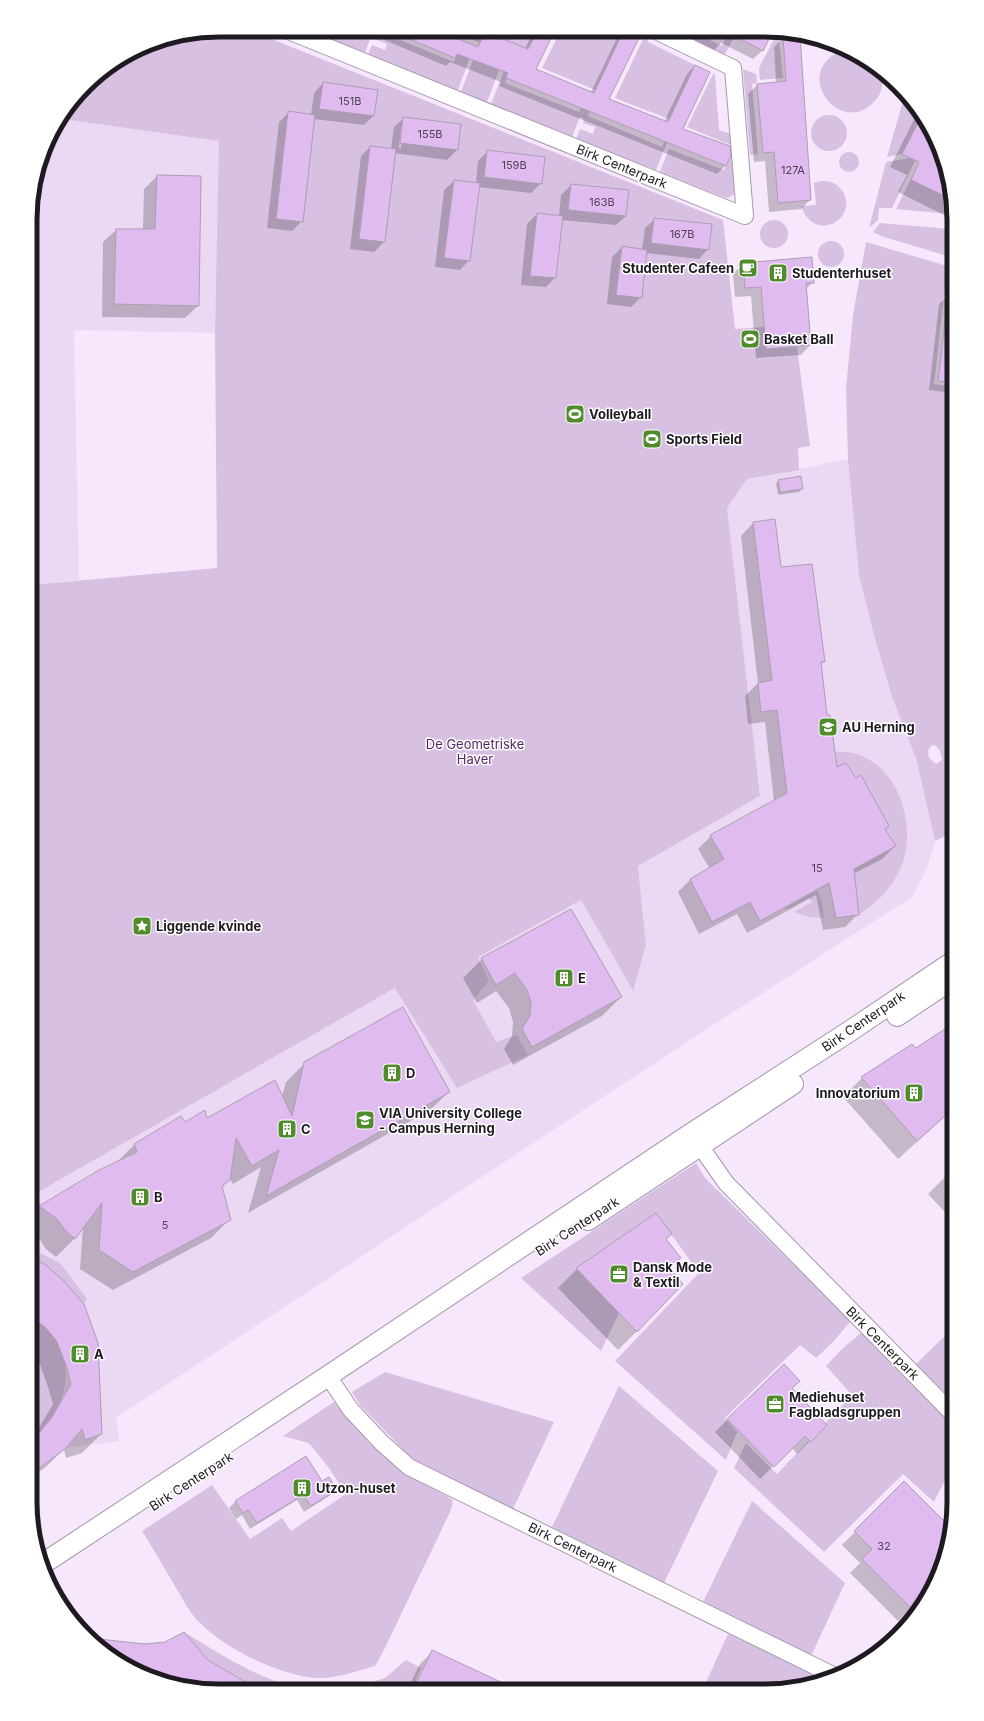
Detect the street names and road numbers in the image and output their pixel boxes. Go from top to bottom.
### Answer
street label: Birk Centerpark [574,140,670,192]
street label: Birk Centerpark [818,987,908,1055]
street label: Birk Centerpark [532,1193,622,1259]
street label: Birk Centerpark [843,1303,923,1383]
street label: Birk Centerpark [146,1448,236,1514]
street label: Birk Centerpark [526,1519,620,1575]

